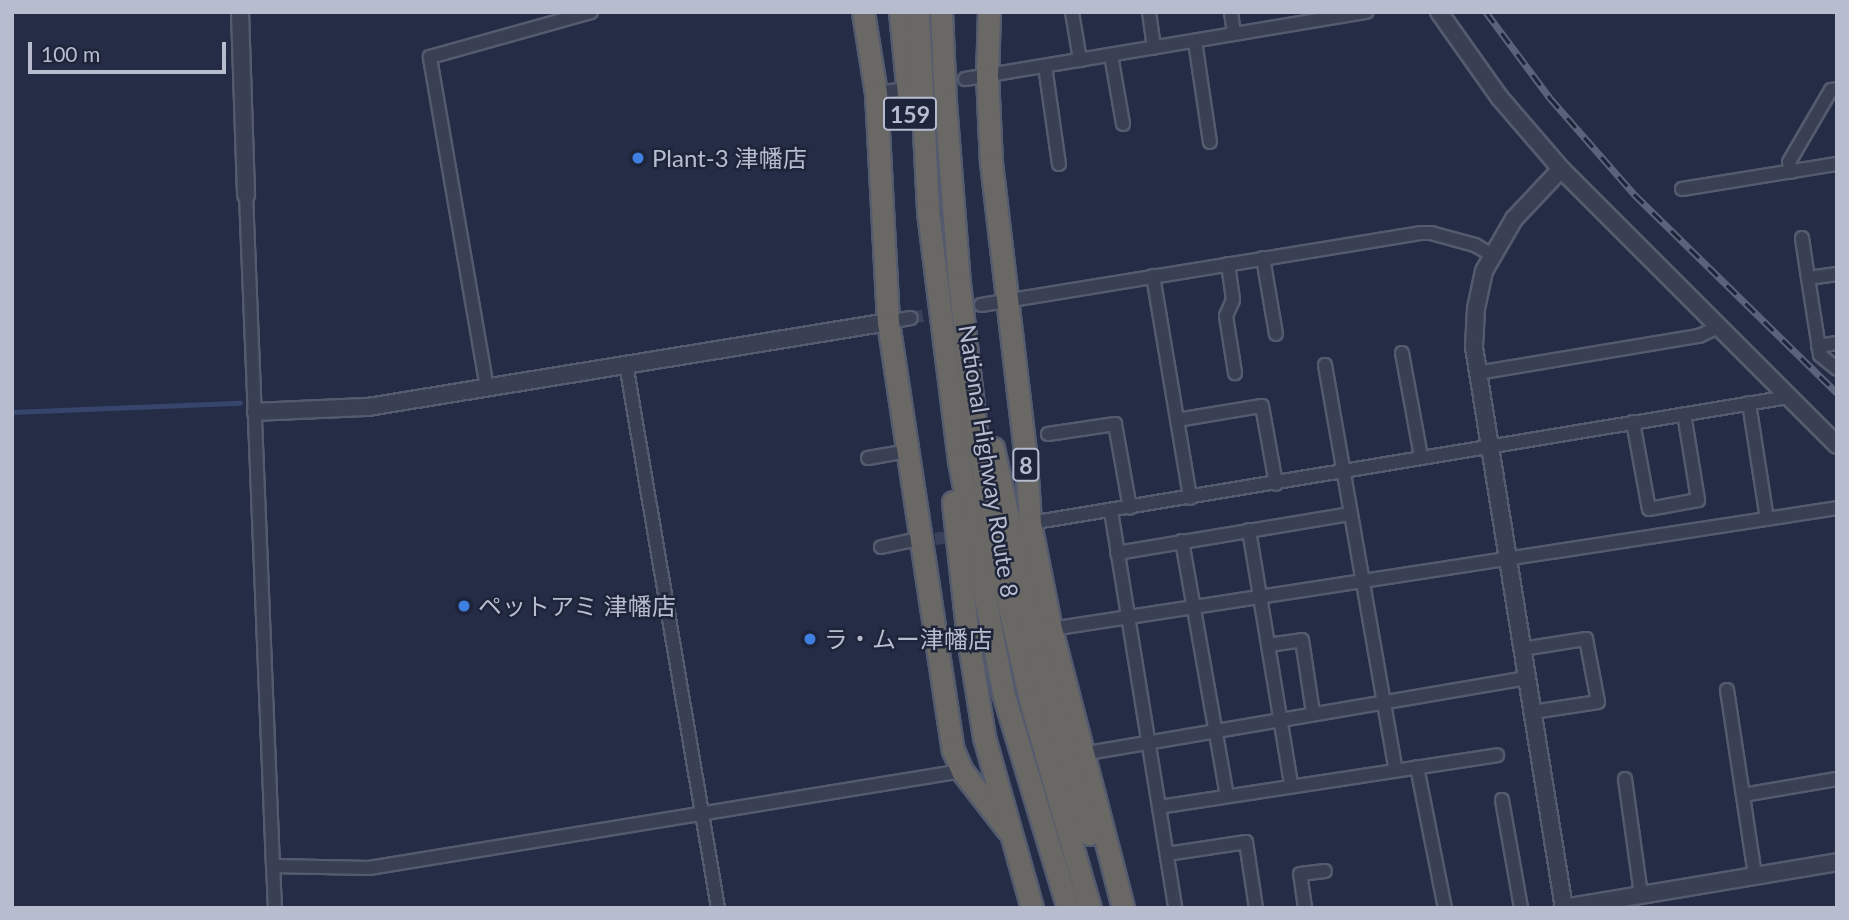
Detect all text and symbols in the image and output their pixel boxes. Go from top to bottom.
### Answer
scale bar [32,28,229,72]
text: 100 m [41,41,100,66]
road number: 159 [882,94,938,134]
place label: Plant-3 津幡店 [652,144,807,172]
marker: Plant-3 津幡店 [630,150,646,166]
street label: National Highway Route 8 [953,322,1025,600]
road number: 8 [1012,446,1040,485]
place label: ペットアミ 津幡店 [478,592,676,620]
marker: ペットアミ 津幡店 [456,598,472,614]
place label: ラ・ムー津幡店 [824,625,992,653]
marker: ラ・ムー津幡店 [802,631,818,647]

